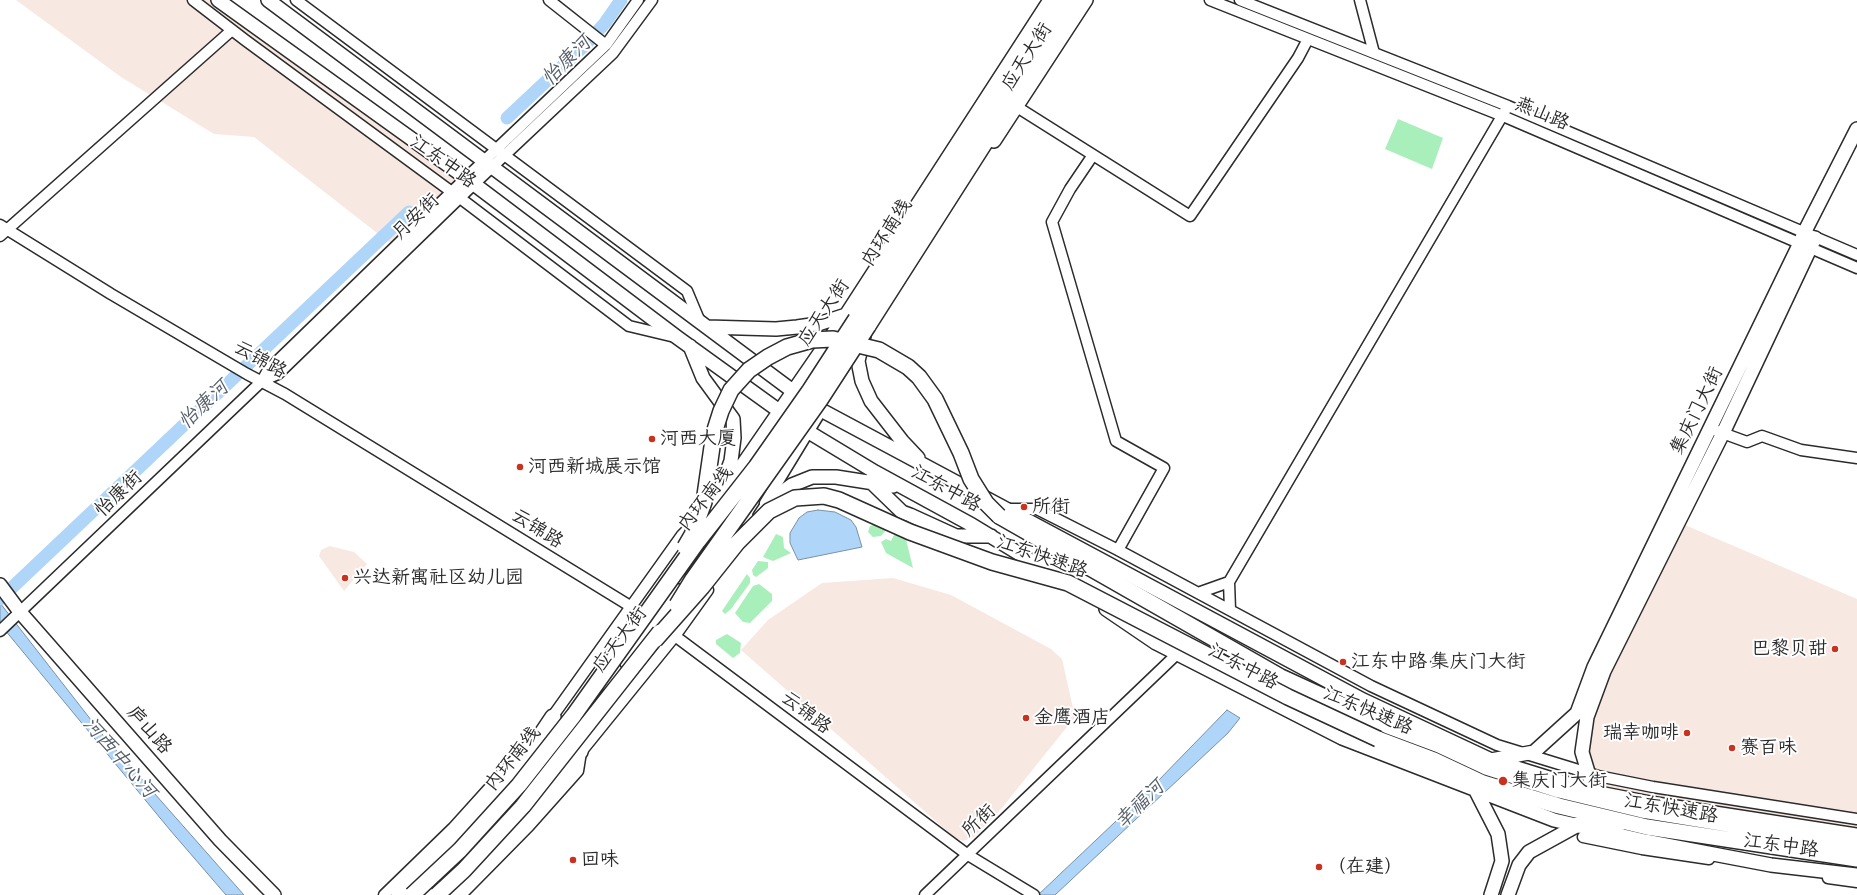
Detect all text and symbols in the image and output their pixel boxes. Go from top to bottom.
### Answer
street label: 应天大街 [997,19,1057,95]
water label: 怡康河 [537,31,597,91]
street label: 燕山路 [1511,92,1573,136]
street label: 江东中路 [406,130,480,194]
street label: 月安街 [388,189,444,245]
street label: 内环南线 [857,195,917,271]
street label: 应天大街 [793,275,855,351]
street label: 云锦路 [230,336,290,384]
street label: 集庆门大街 [1666,363,1728,459]
water label: 怡康河 [174,376,234,434]
place label: 河西大厦 [660,428,736,450]
marker: 河西大厦 [647,434,657,444]
place label: 河西新城展示馆 [528,456,661,478]
street label: 江东中路 [907,461,985,517]
marker: 河西新城展示馆 [515,462,525,472]
street label: 内环南线 [674,462,738,536]
street label: 怡康街 [91,466,147,522]
place label: 所街 [1032,496,1070,518]
marker: 所街 [1019,502,1029,512]
street label: 云锦路 [507,504,567,554]
street label: 江东快速路 [993,531,1091,583]
place label: 兴达新寓社区幼儿园 [353,567,524,589]
marker: 兴达新寓社区幼儿园 [340,573,350,583]
street label: 应天大街 [588,603,652,677]
place label: 巴黎贝甜 [1751,638,1827,660]
street label: 江东中路 [1204,639,1282,695]
marker: 巴黎贝甜 [1830,644,1840,654]
place label: 江东中路·集庆门大街 [1351,651,1526,673]
marker: 江东中路·集庆门大街 [1338,657,1348,667]
street label: 江东快速路 [1320,682,1416,740]
street label: 云锦路 [776,687,836,739]
street label: 庐山路 [122,701,176,759]
place label: 金鹰酒店 [1034,707,1110,729]
water label: 河西中心河 [77,712,161,804]
marker: 金鹰酒店 [1021,713,1031,723]
street label: 内环南线 [480,722,546,796]
place label: 瑞幸咖啡 [1603,722,1679,744]
marker: 瑞幸咖啡 [1682,728,1692,738]
place label: 赛百味 [1740,737,1797,759]
marker: 赛百味 [1727,743,1737,753]
place label: 集庆门大街 [1512,770,1607,792]
marker: 集庆门大街 [1497,775,1509,787]
water label: 幸福河 [1110,776,1170,834]
street label: 江东快速路 [1622,790,1720,828]
street label: 所街 [957,800,1001,842]
street label: 江东中路 [1742,829,1820,863]
place label: 回味 [581,849,619,871]
marker: 回味 [568,855,578,865]
place label: （在建） [1327,856,1403,878]
marker: （在建） [1314,862,1324,872]

